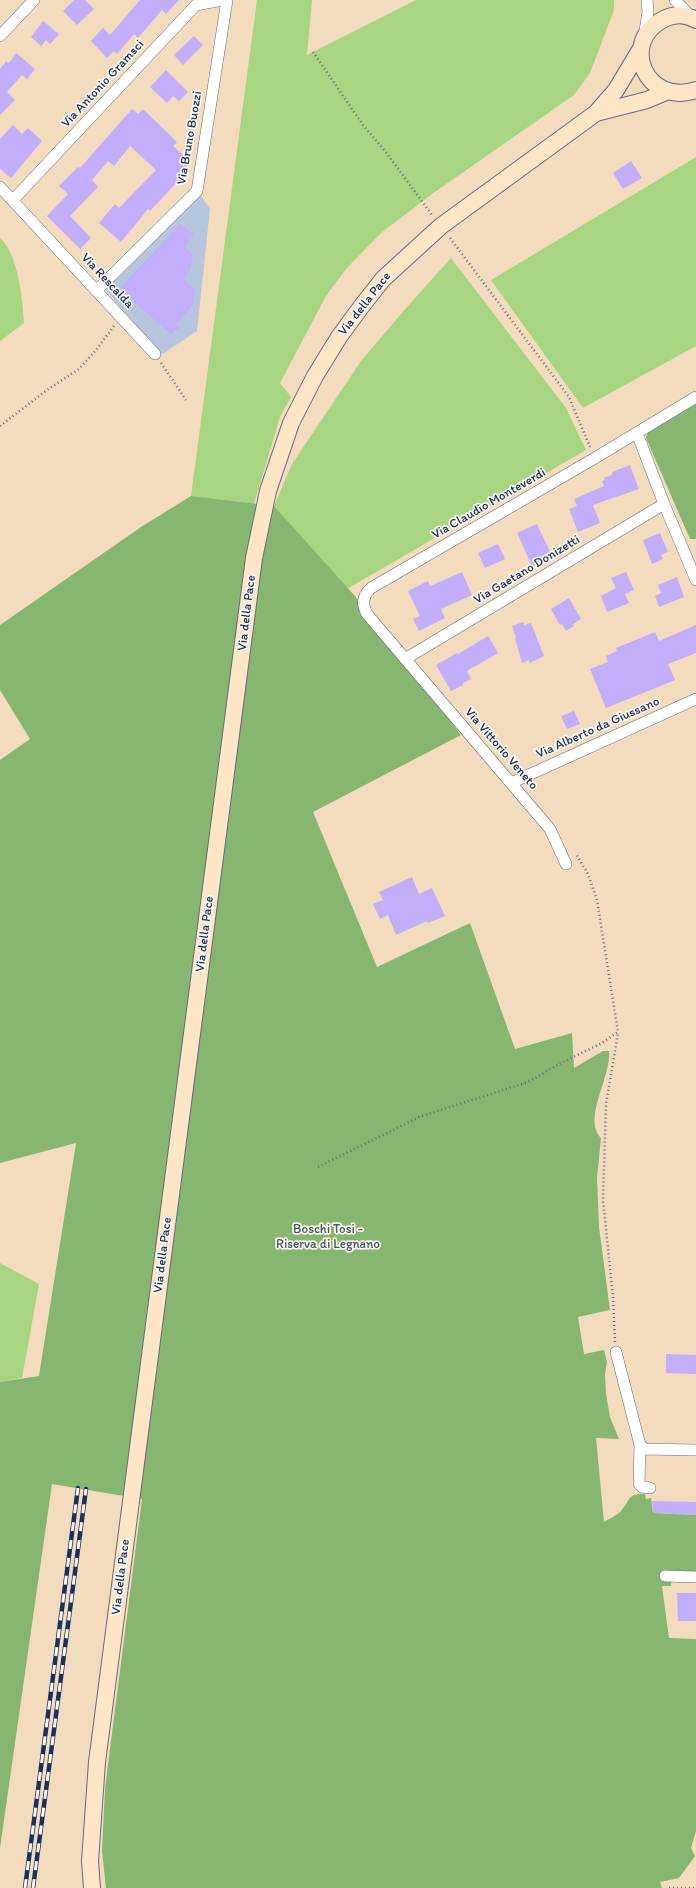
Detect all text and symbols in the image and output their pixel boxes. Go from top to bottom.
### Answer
street label: Via Antonio Gramsci [58,37,148,131]
street label: Via Bruno Buozzi [174,90,206,186]
street label: Via Rescalda [77,250,137,312]
street label: Via della Pace [335,269,395,339]
street label: Via Claudio Monteverdi [429,465,549,543]
street label: Via Gaetano Donizetti [471,532,583,608]
street label: Via della Pace [235,574,259,652]
street label: Via Alberto da Giussano [534,694,662,762]
street label: Via Vittorio Veneto [461,705,541,793]
street label: Via della Pace [193,895,217,973]
street label: Via della Pace [151,1216,175,1294]
park label: Boschi Tosi - Riserva di Legnano [276,1222,380,1253]
street label: Via della Pace [109,1538,133,1616]

